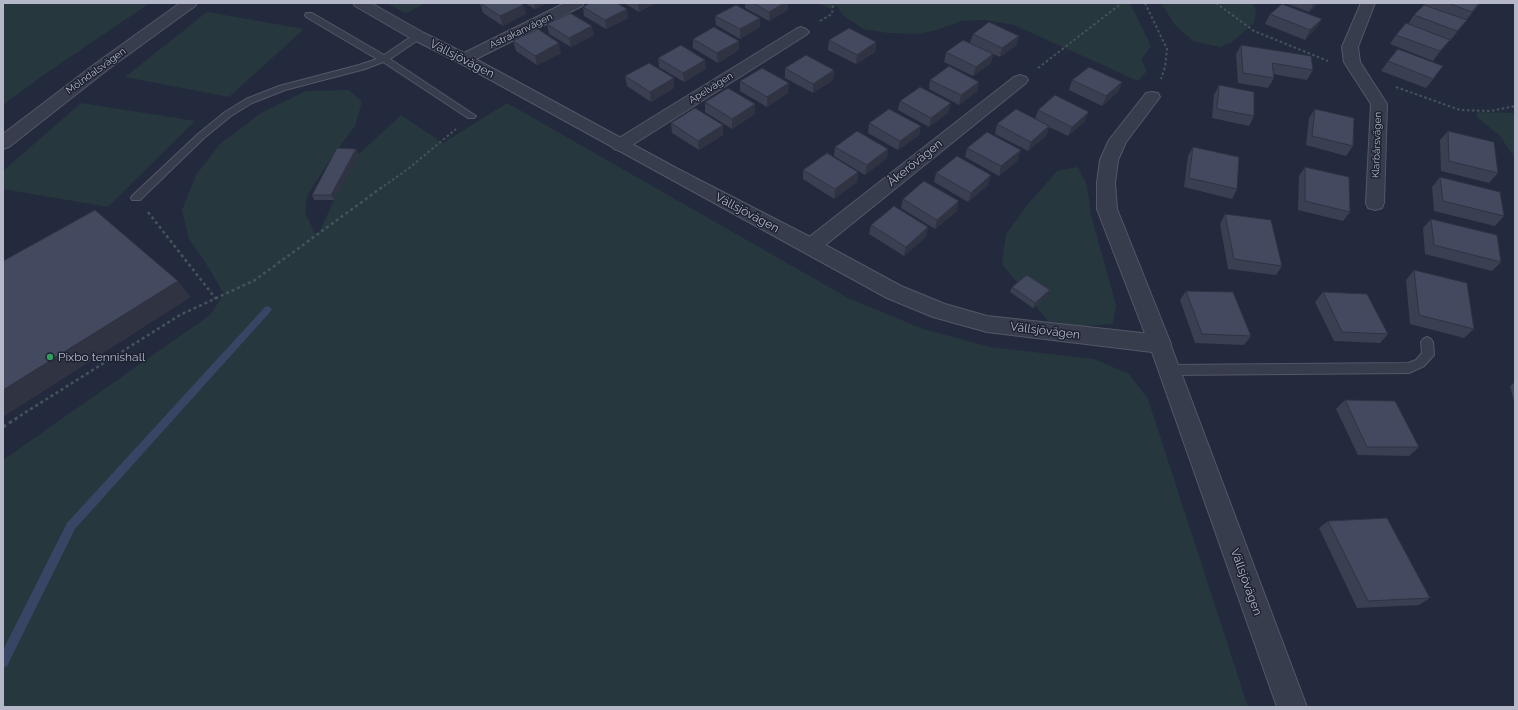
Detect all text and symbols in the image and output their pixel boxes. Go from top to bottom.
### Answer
street label: Astrakanvägen [487,11,555,51]
street label: Vällsjövägen [427,37,497,81]
street label: Mölndalsvägen [64,45,128,97]
street label: Apelvägen [687,70,735,106]
street label: Klarbärsvägen [1370,112,1384,178]
street label: Åkerövägen [885,137,945,189]
street label: Vällsjövägen [713,190,781,236]
street label: Vällsjövägen [1009,320,1081,342]
place label: Pixbo tennishall [58,350,145,364]
marker: Pixbo tennishall [45,352,55,362]
street label: Vällsjövägen [1227,547,1265,617]

